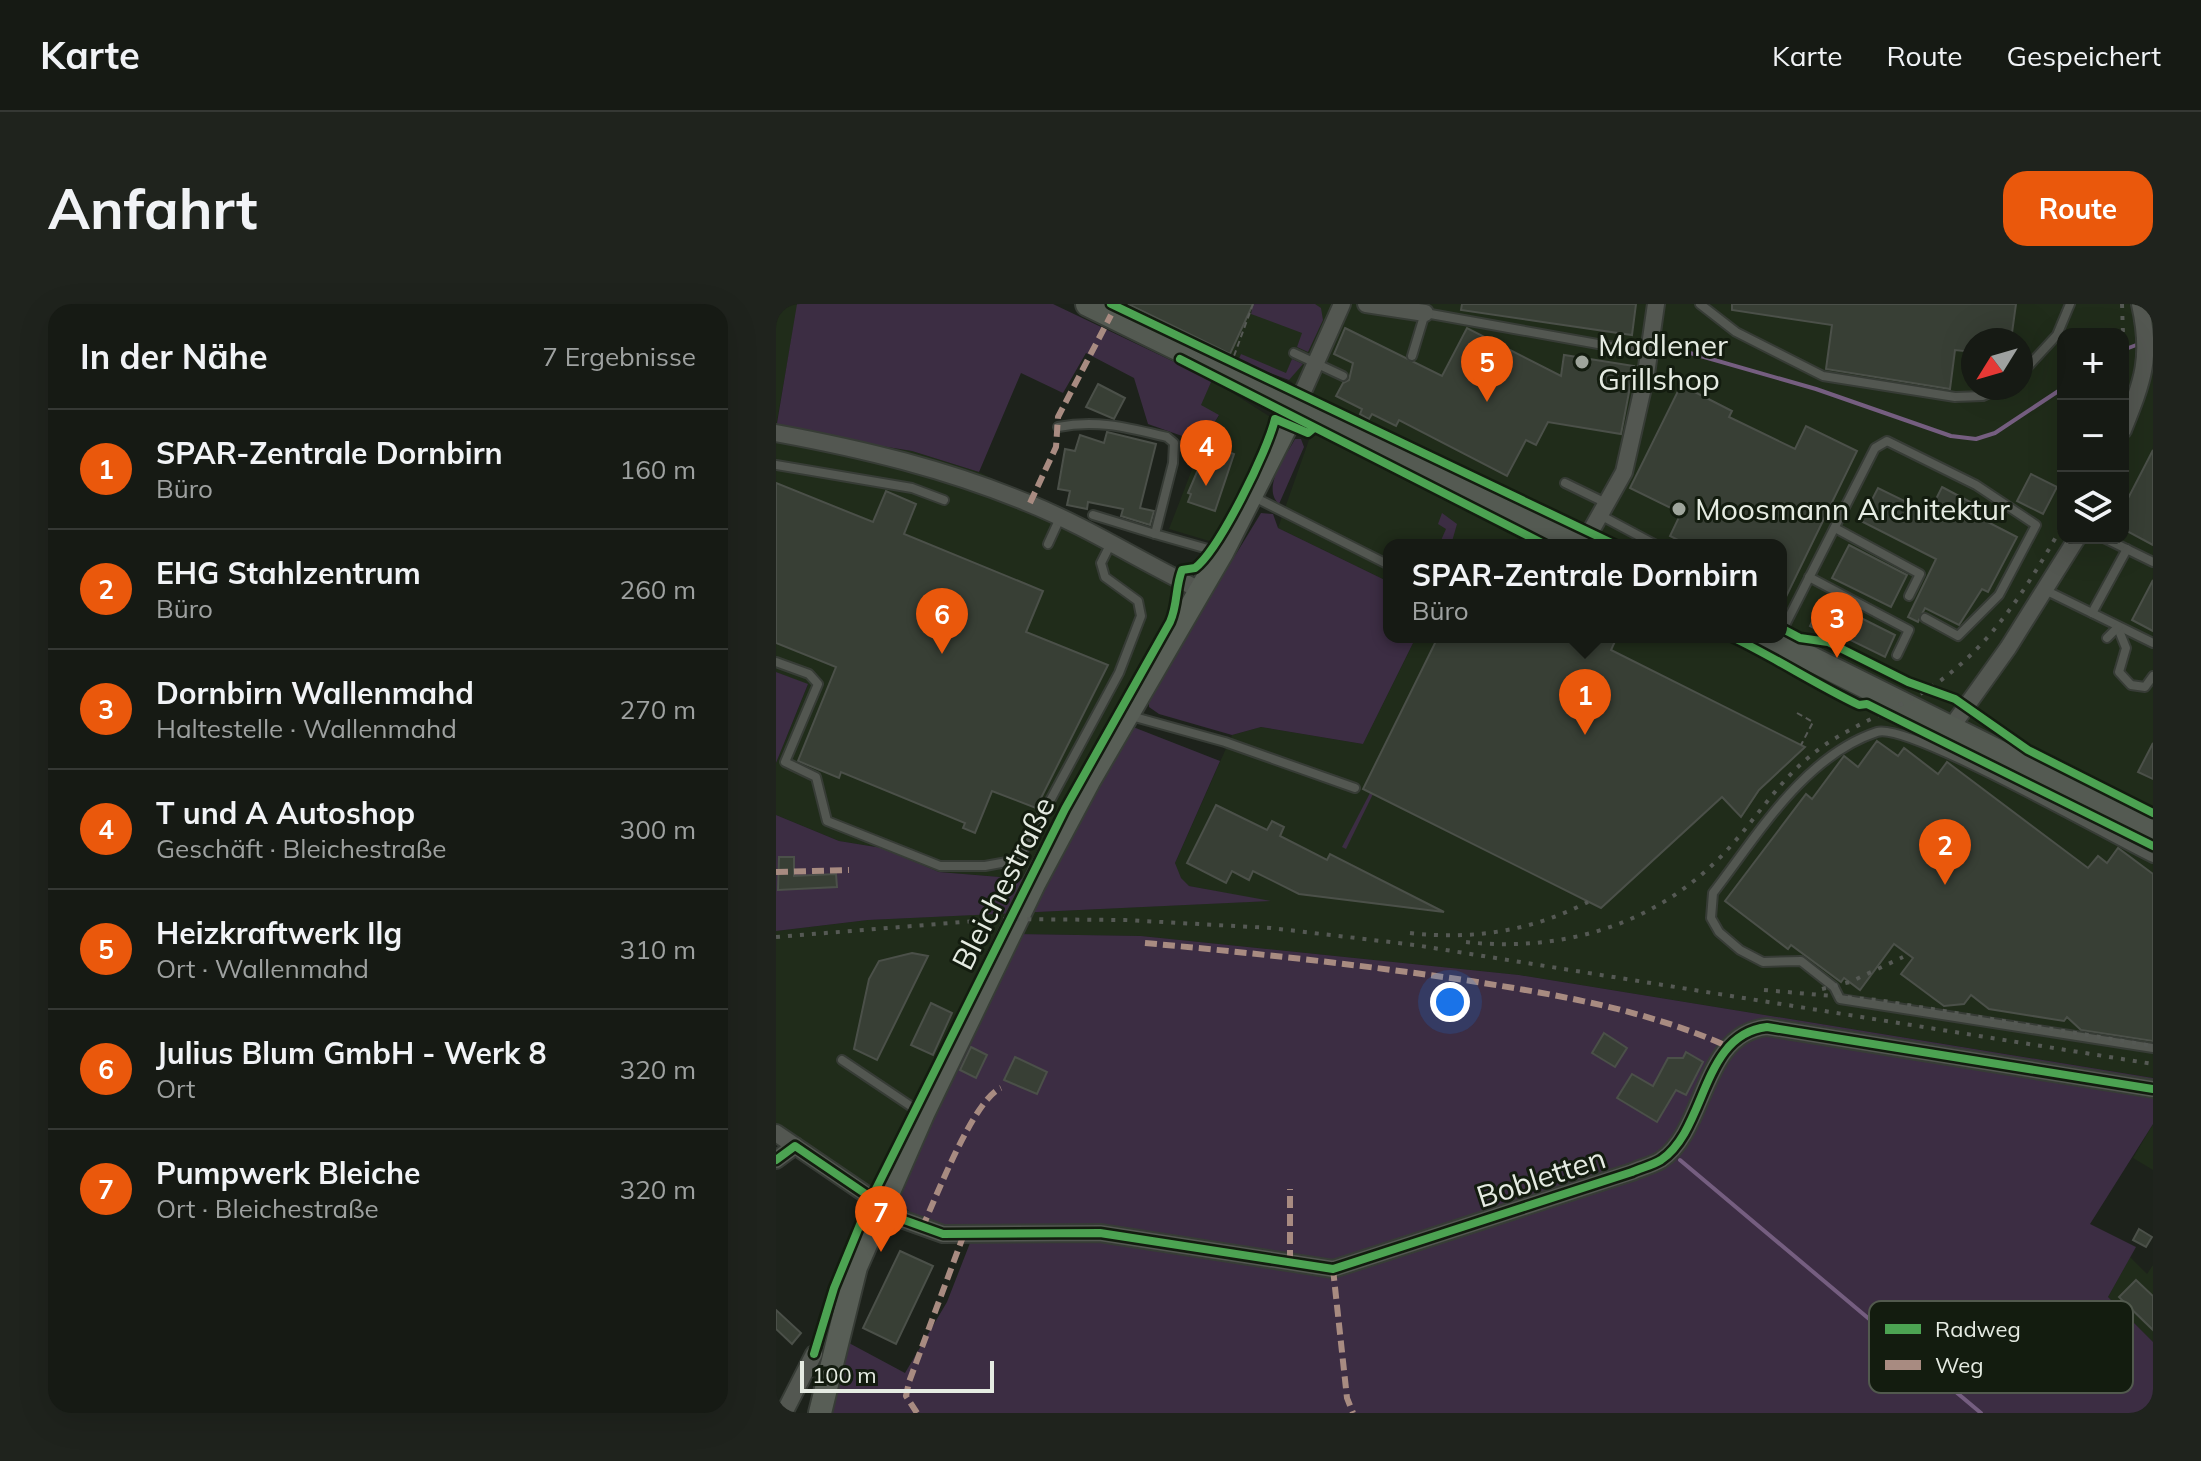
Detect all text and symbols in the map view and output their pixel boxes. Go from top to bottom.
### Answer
text: Karte [40,31,140,79]
text: Karte [1772,38,1842,73]
text: Route [1886,38,1963,73]
text: Gespeichert [2007,38,2161,73]
button: Route [2003,171,2153,246]
text: Anfahrt [48,173,257,243]
place label: Madlener Grillshop [1598,326,1728,398]
north arrow [1961,328,2033,400]
map controls [2057,328,2129,544]
button: + [2057,328,2129,400]
text: In der Nähe [80,335,268,378]
pin: 5 [1461,336,1513,402]
text: 7 Ergebnisse [542,340,696,373]
marker: Madlener Grillshop [1573,353,1591,371]
button: − [2057,400,2129,472]
pin: 4 [1180,420,1232,486]
text: SPAR-Zentrale Dornbirn [156,434,503,472]
text: 1 [98,453,114,486]
text: 160 m [620,453,696,486]
text: Büro [156,472,213,505]
button: layers [2057,472,2129,544]
place label: Moosmann Architektur [1695,490,2010,528]
marker: Moosmann Architektur [1670,500,1688,518]
popup [1383,539,1787,643]
text: EHG Stahlzentrum [156,554,421,592]
text: SPAR-Zentrale Dornbirn [1412,556,1758,594]
text: 2 [98,573,114,606]
text: 260 m [620,573,696,606]
pin: 6 [916,588,968,654]
text: Büro [156,592,213,625]
pin: 3 [1811,592,1863,658]
text: Büro [1412,594,1469,627]
pin: 1 [1559,669,1611,735]
text: Dornbirn Wallenmahd [156,674,474,712]
text: 3 [98,693,114,726]
text: 270 m [620,693,696,726]
text: Haltestelle · Wallenmahd [156,712,457,745]
street label: Bleichestraße [943,790,1063,976]
text: T und A Autoshop [156,794,415,832]
text: 4 [98,813,114,846]
text: 300 m [620,813,696,846]
pin: 2 [1919,819,1971,885]
text: Geschäft · Bleichestraße [156,832,446,865]
text: Heizkraftwerk Ilg [156,914,402,952]
text: 5 [98,933,114,966]
text: 310 m [620,933,696,966]
text: Ort · Wallenmahd [156,952,369,985]
your location [1430,982,1470,1022]
text: Julius Blum GmbH - Werk 8 [156,1034,546,1072]
text: 6 [98,1053,114,1086]
text: 320 m [620,1053,696,1086]
text: Ort [156,1072,195,1105]
street label: Bobletten [1472,1138,1610,1216]
text: Pumpwerk Bleiche [156,1154,421,1192]
text: 7 [98,1173,114,1206]
text: 320 m [620,1173,696,1206]
pin: 7 [855,1186,907,1252]
text: Ort · Bleichestraße [156,1192,379,1225]
legend [1869,1301,2133,1393]
text: Radweg [1935,1315,2021,1343]
text: Weg [1935,1351,1983,1379]
scale bar [800,1357,994,1393]
text: 100 m [812,1361,877,1389]

